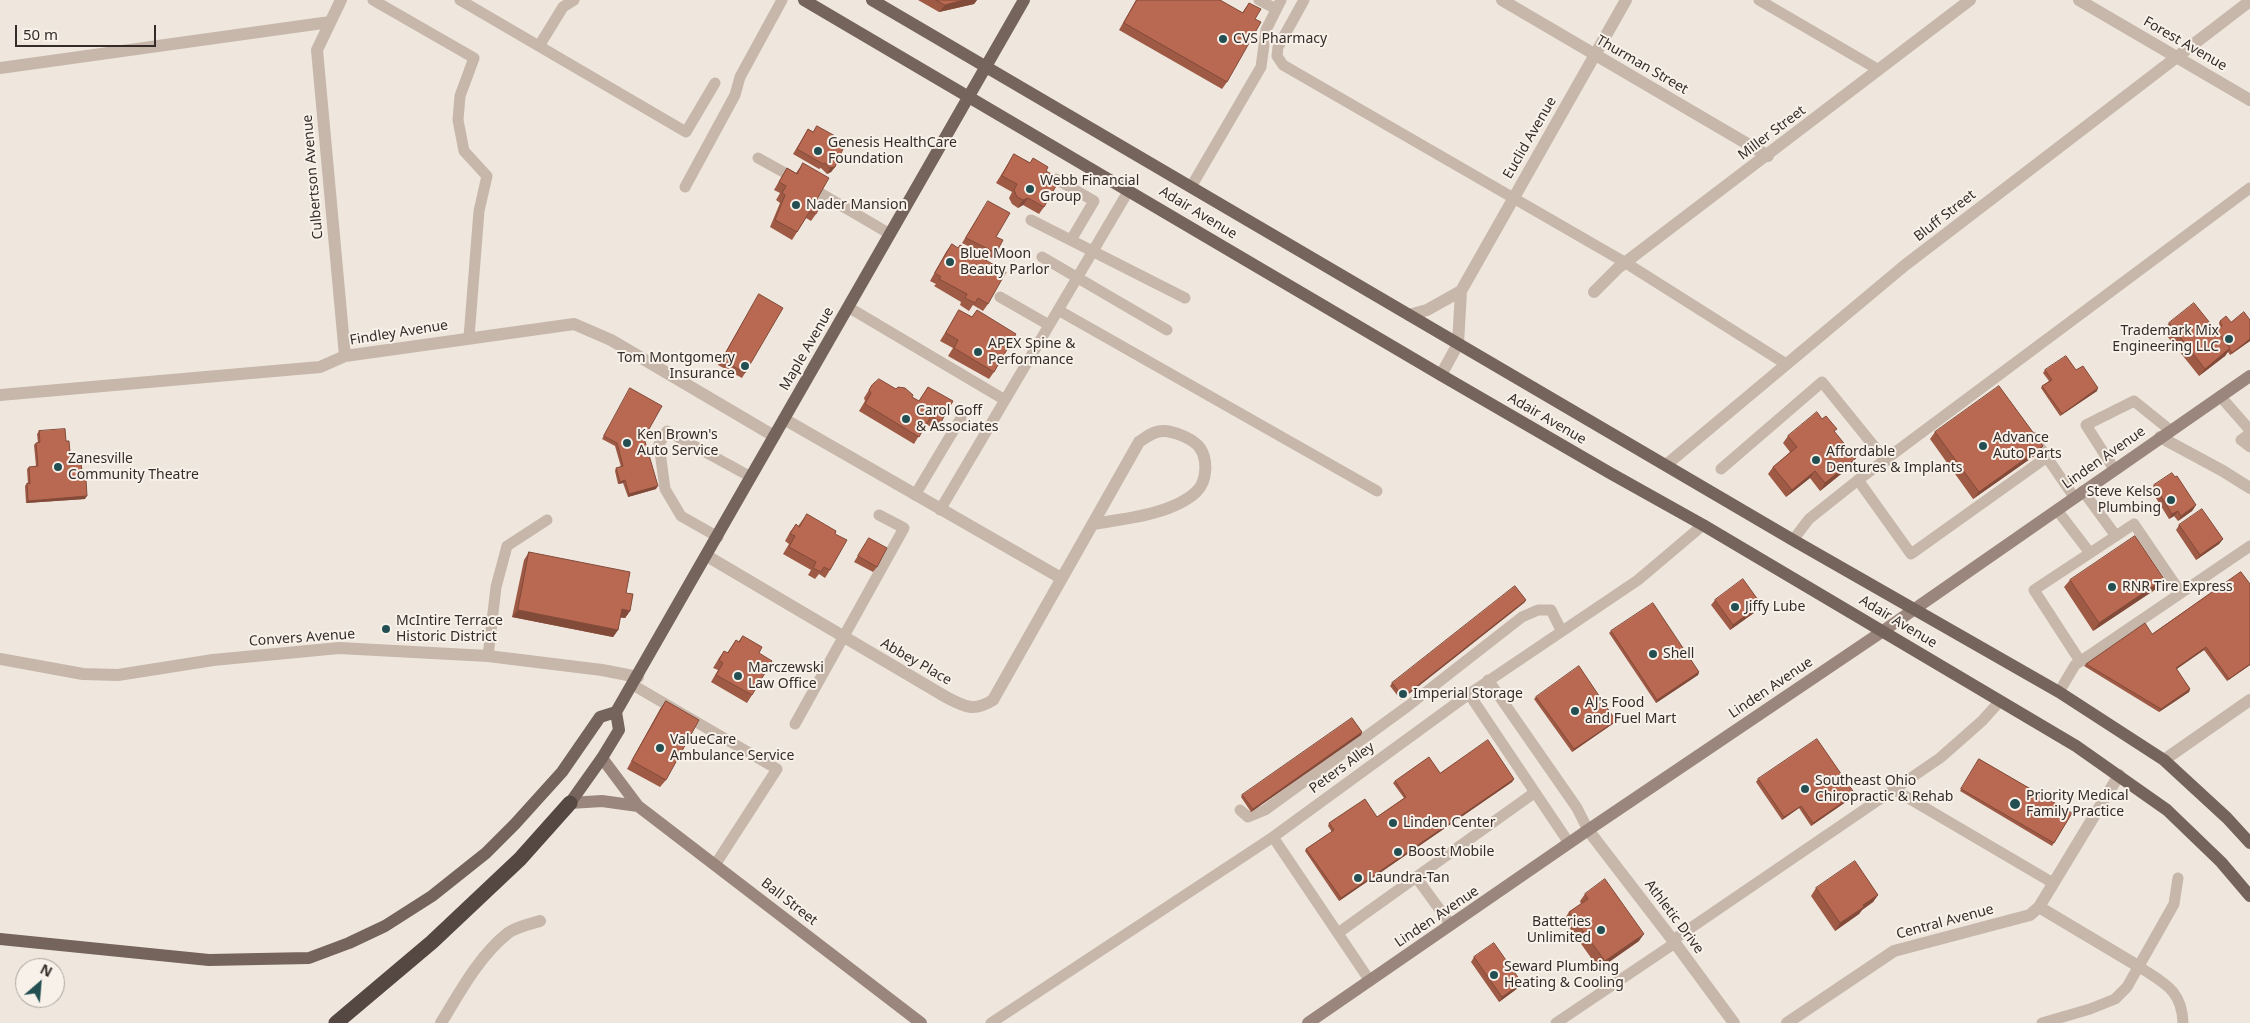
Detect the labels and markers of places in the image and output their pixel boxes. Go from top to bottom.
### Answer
place label: CVS Pharmacy [1233,31,1327,47]
marker: CVS Pharmacy [1217,33,1229,45]
place label: Genesis HealthCare Foundation [828,135,957,168]
marker: Genesis HealthCare Foundation [812,145,824,157]
place label: Webb Financial Group [1040,173,1139,206]
marker: Webb Financial Group [1024,183,1036,195]
place label: Nader Mansion [806,197,907,213]
marker: Nader Mansion [790,199,802,211]
place label: Blue Moon Beauty Parlor [960,246,1049,278]
marker: Blue Moon Beauty Parlor [944,256,956,268]
place label: Trademark Mix Engineering LLC [2112,323,2219,356]
marker: Trademark Mix Engineering LLC [2223,333,2235,345]
place label: APEX Spine & Performance [988,336,1075,368]
marker: APEX Spine & Performance [972,346,984,358]
place label: Tom Montgomery Insurance [617,350,735,382]
marker: Tom Montgomery Insurance [739,360,751,372]
place label: Carol Goff & Associates [916,403,999,436]
marker: Carol Goff & Associates [900,413,912,425]
place label: Ken Brown's Auto Service [637,427,718,460]
place label: Advance Auto Parts [1993,430,2062,462]
marker: Ken Brown's Auto Service [621,437,633,449]
marker: Advance Auto Parts [1977,440,1989,452]
place label: Affordable Dentures & Implants [1826,444,1962,477]
place label: Zanesville Community Theatre [68,451,199,484]
marker: Affordable Dentures & Implants [1810,454,1822,466]
marker: Zanesville Community Theatre [52,461,64,473]
place label: Steve Kelso Plumbing [2087,484,2161,516]
marker: Steve Kelso Plumbing [2165,494,2177,506]
place label: RNR Tire Express [2122,579,2233,595]
marker: RNR Tire Express [2106,581,2118,593]
place label: Jiffy Lube [1745,599,1805,615]
marker: Jiffy Lube [1729,601,1741,613]
place label: McIntire Terrace Historic District [396,613,503,646]
marker: McIntire Terrace Historic District [380,623,392,635]
place label: Shell [1663,646,1694,662]
marker: Shell [1647,648,1659,660]
place label: Marczewski Law Office [748,660,824,692]
marker: Marczewski Law Office [732,670,744,682]
place label: Imperial Storage [1413,686,1523,702]
marker: Imperial Storage [1397,688,1409,700]
place label: AJ's Food and Fuel Mart [1585,695,1676,728]
marker: AJ's Food and Fuel Mart [1569,705,1581,717]
place label: ValueCare Ambulance Service [670,732,794,764]
marker: ValueCare Ambulance Service [654,742,666,754]
place label: Southeast Ohio Chiropractic & Rehab [1815,773,1953,806]
marker: Southeast Ohio Chiropractic & Rehab [1799,783,1811,795]
place label: Priority Medical Family Practice [2026,788,2129,820]
marker: Priority Medical Family Practice [2008,797,2022,811]
place label: Linden Center [1403,815,1496,831]
marker: Linden Center [1387,817,1399,829]
place label: Boost Mobile [1408,844,1494,860]
marker: Boost Mobile [1392,846,1404,858]
place label: Laundra-Tan [1368,870,1450,886]
marker: Laundra-Tan [1352,872,1364,884]
place label: Batteries Unlimited [1527,914,1591,946]
marker: Batteries Unlimited [1595,924,1607,936]
place label: Seward Plumbing Heating & Cooling [1504,959,1624,992]
marker: Seward Plumbing Heating & Cooling [1488,969,1500,981]

